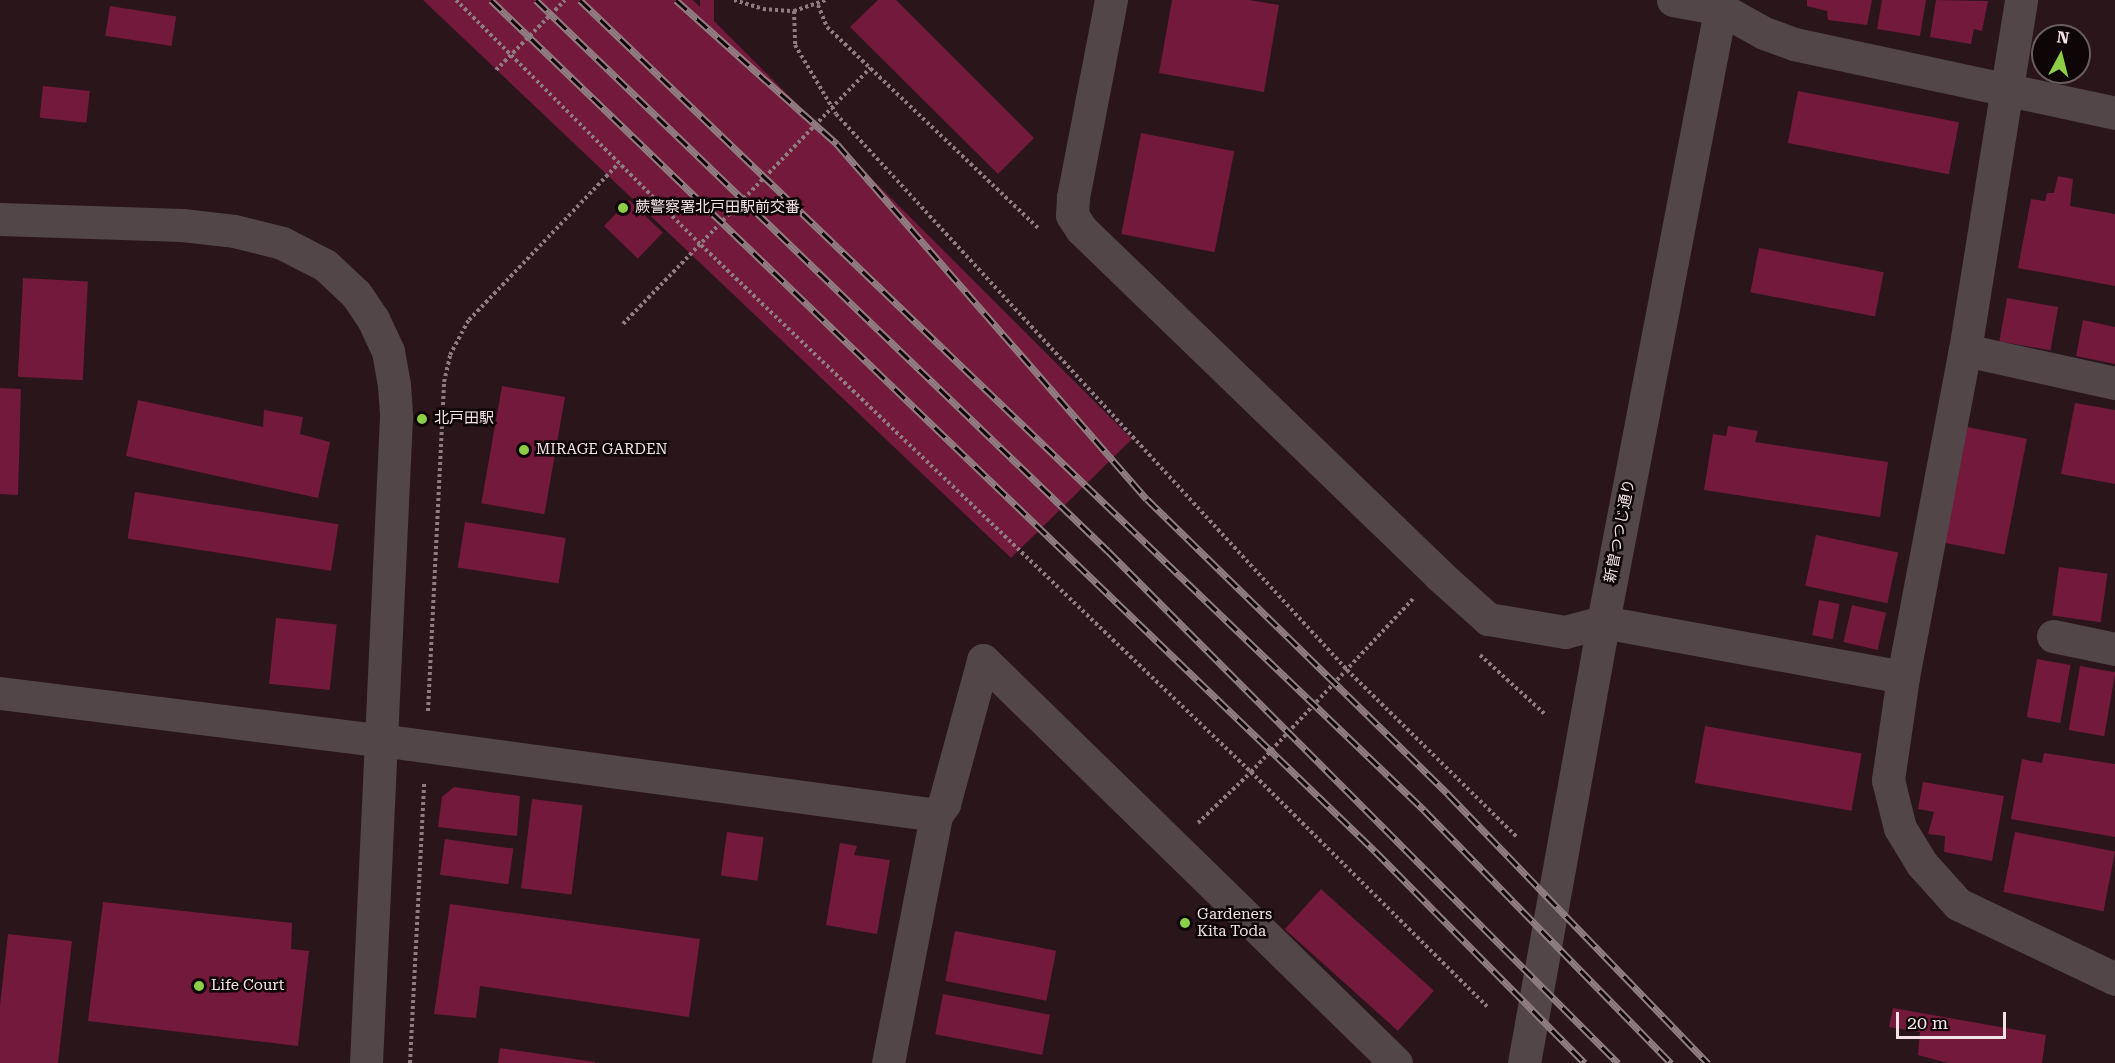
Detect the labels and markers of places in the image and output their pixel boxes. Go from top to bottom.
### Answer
place label: 蕨警察署北戸田駅前交番 [635,199,800,217]
marker: 蕨警察署北戸田駅前交番 [616,201,630,215]
place label: 北戸田駅 [434,410,494,428]
marker: 北戸田駅 [415,412,429,426]
place label: MIRAGE GARDEN [536,441,668,459]
marker: MIRAGE GARDEN [517,443,531,457]
place label: Gardeners Kita Toda [1197,905,1272,940]
marker: Gardeners Kita Toda [1178,916,1192,930]
place label: Life Court [211,977,284,995]
marker: Life Court [192,979,206,993]

